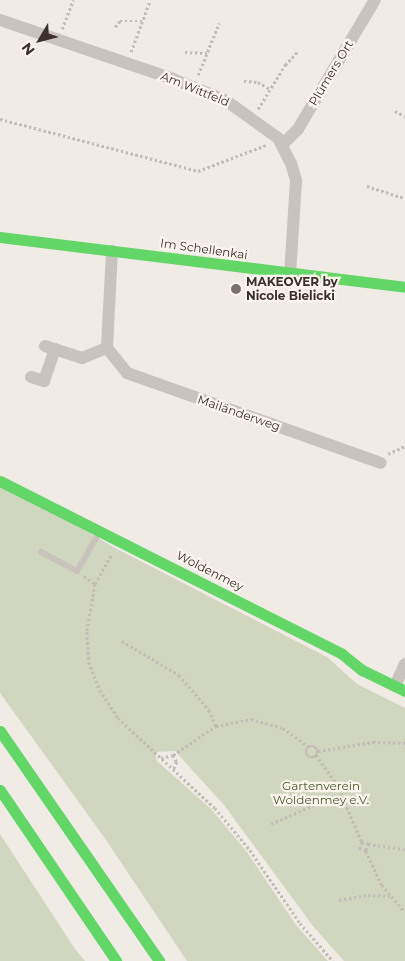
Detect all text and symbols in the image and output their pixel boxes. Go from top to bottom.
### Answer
north arrow [15,15,65,65]
street label: Plümers Ort [306,38,356,108]
text: N [17,39,39,59]
street label: Am Wittfeld [159,69,231,109]
street label: Im Schellenkai [159,236,249,262]
place label: MAKEOVER by Nicole Bielicki [246,275,338,303]
marker: MAKEOVER by Nicole Bielicki [230,283,242,295]
street label: Mailänderweg [196,392,282,434]
street label: Woldenmey [174,548,246,594]
park label: Gartenverein Woldenmey e.V. [273,779,369,807]

